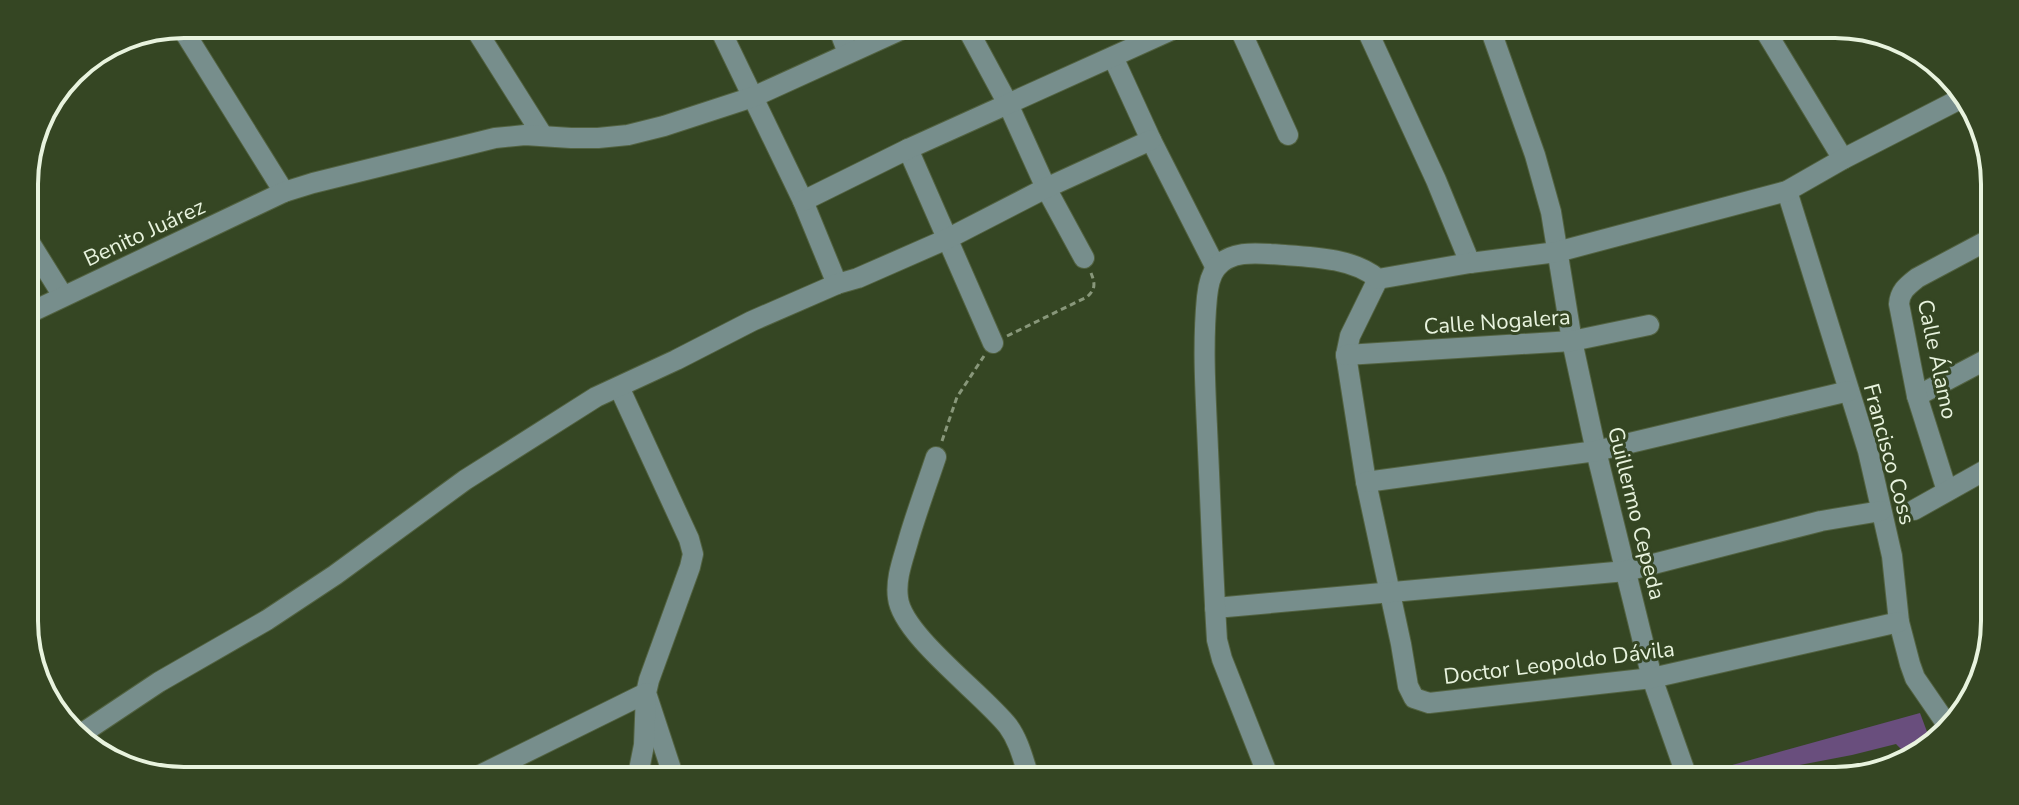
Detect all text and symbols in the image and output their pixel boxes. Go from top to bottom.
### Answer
street label: Benito Juárez [79,192,210,274]
street label: Calle Álamo [1910,297,1964,422]
street label: Calle Nogalera [1423,302,1571,342]
street label: Francisco Coss [1856,380,1922,528]
street label: Guillermo Cepeda [1600,424,1672,603]
street label: Doctor Leopoldo Dávila [1442,634,1676,692]

